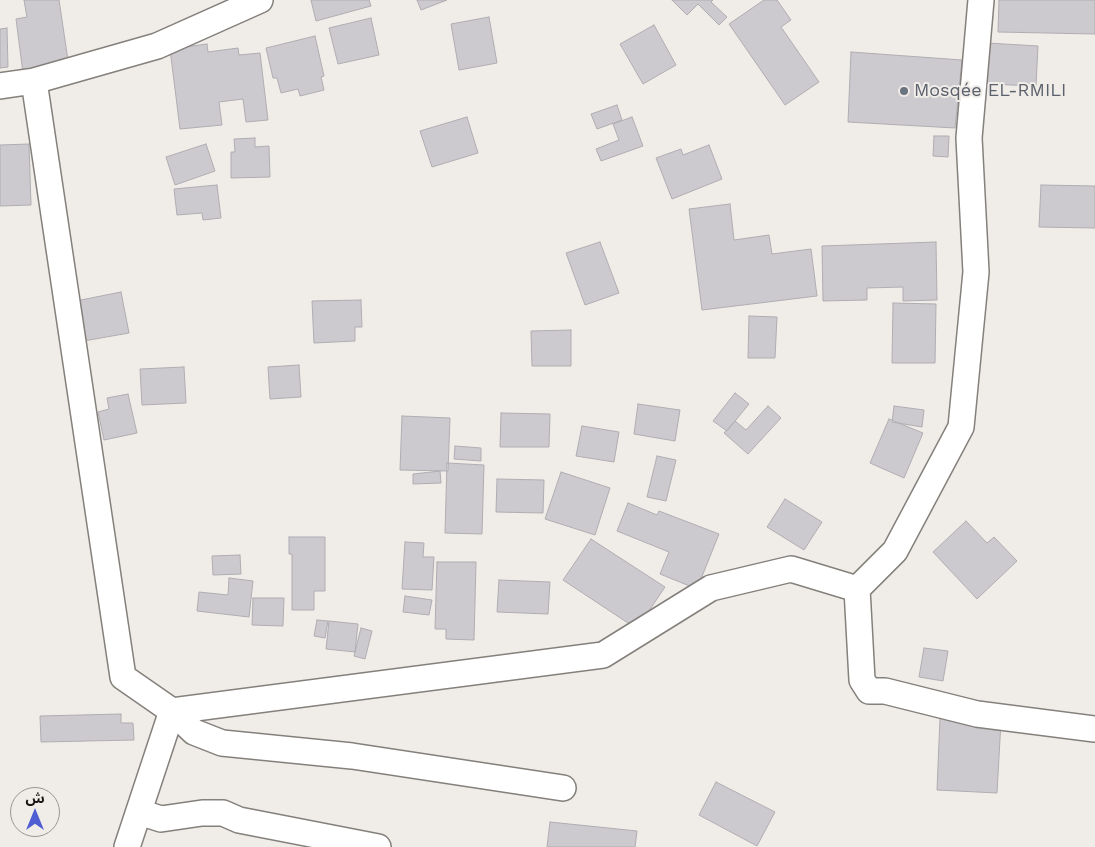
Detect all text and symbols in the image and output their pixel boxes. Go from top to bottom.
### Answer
place label: Mosqée EL-RMILI [914,80,1066,102]
marker: Mosqée EL-RMILI [898,85,910,97]
north arrow [10,787,60,837]
text: ش [25,790,45,806]

